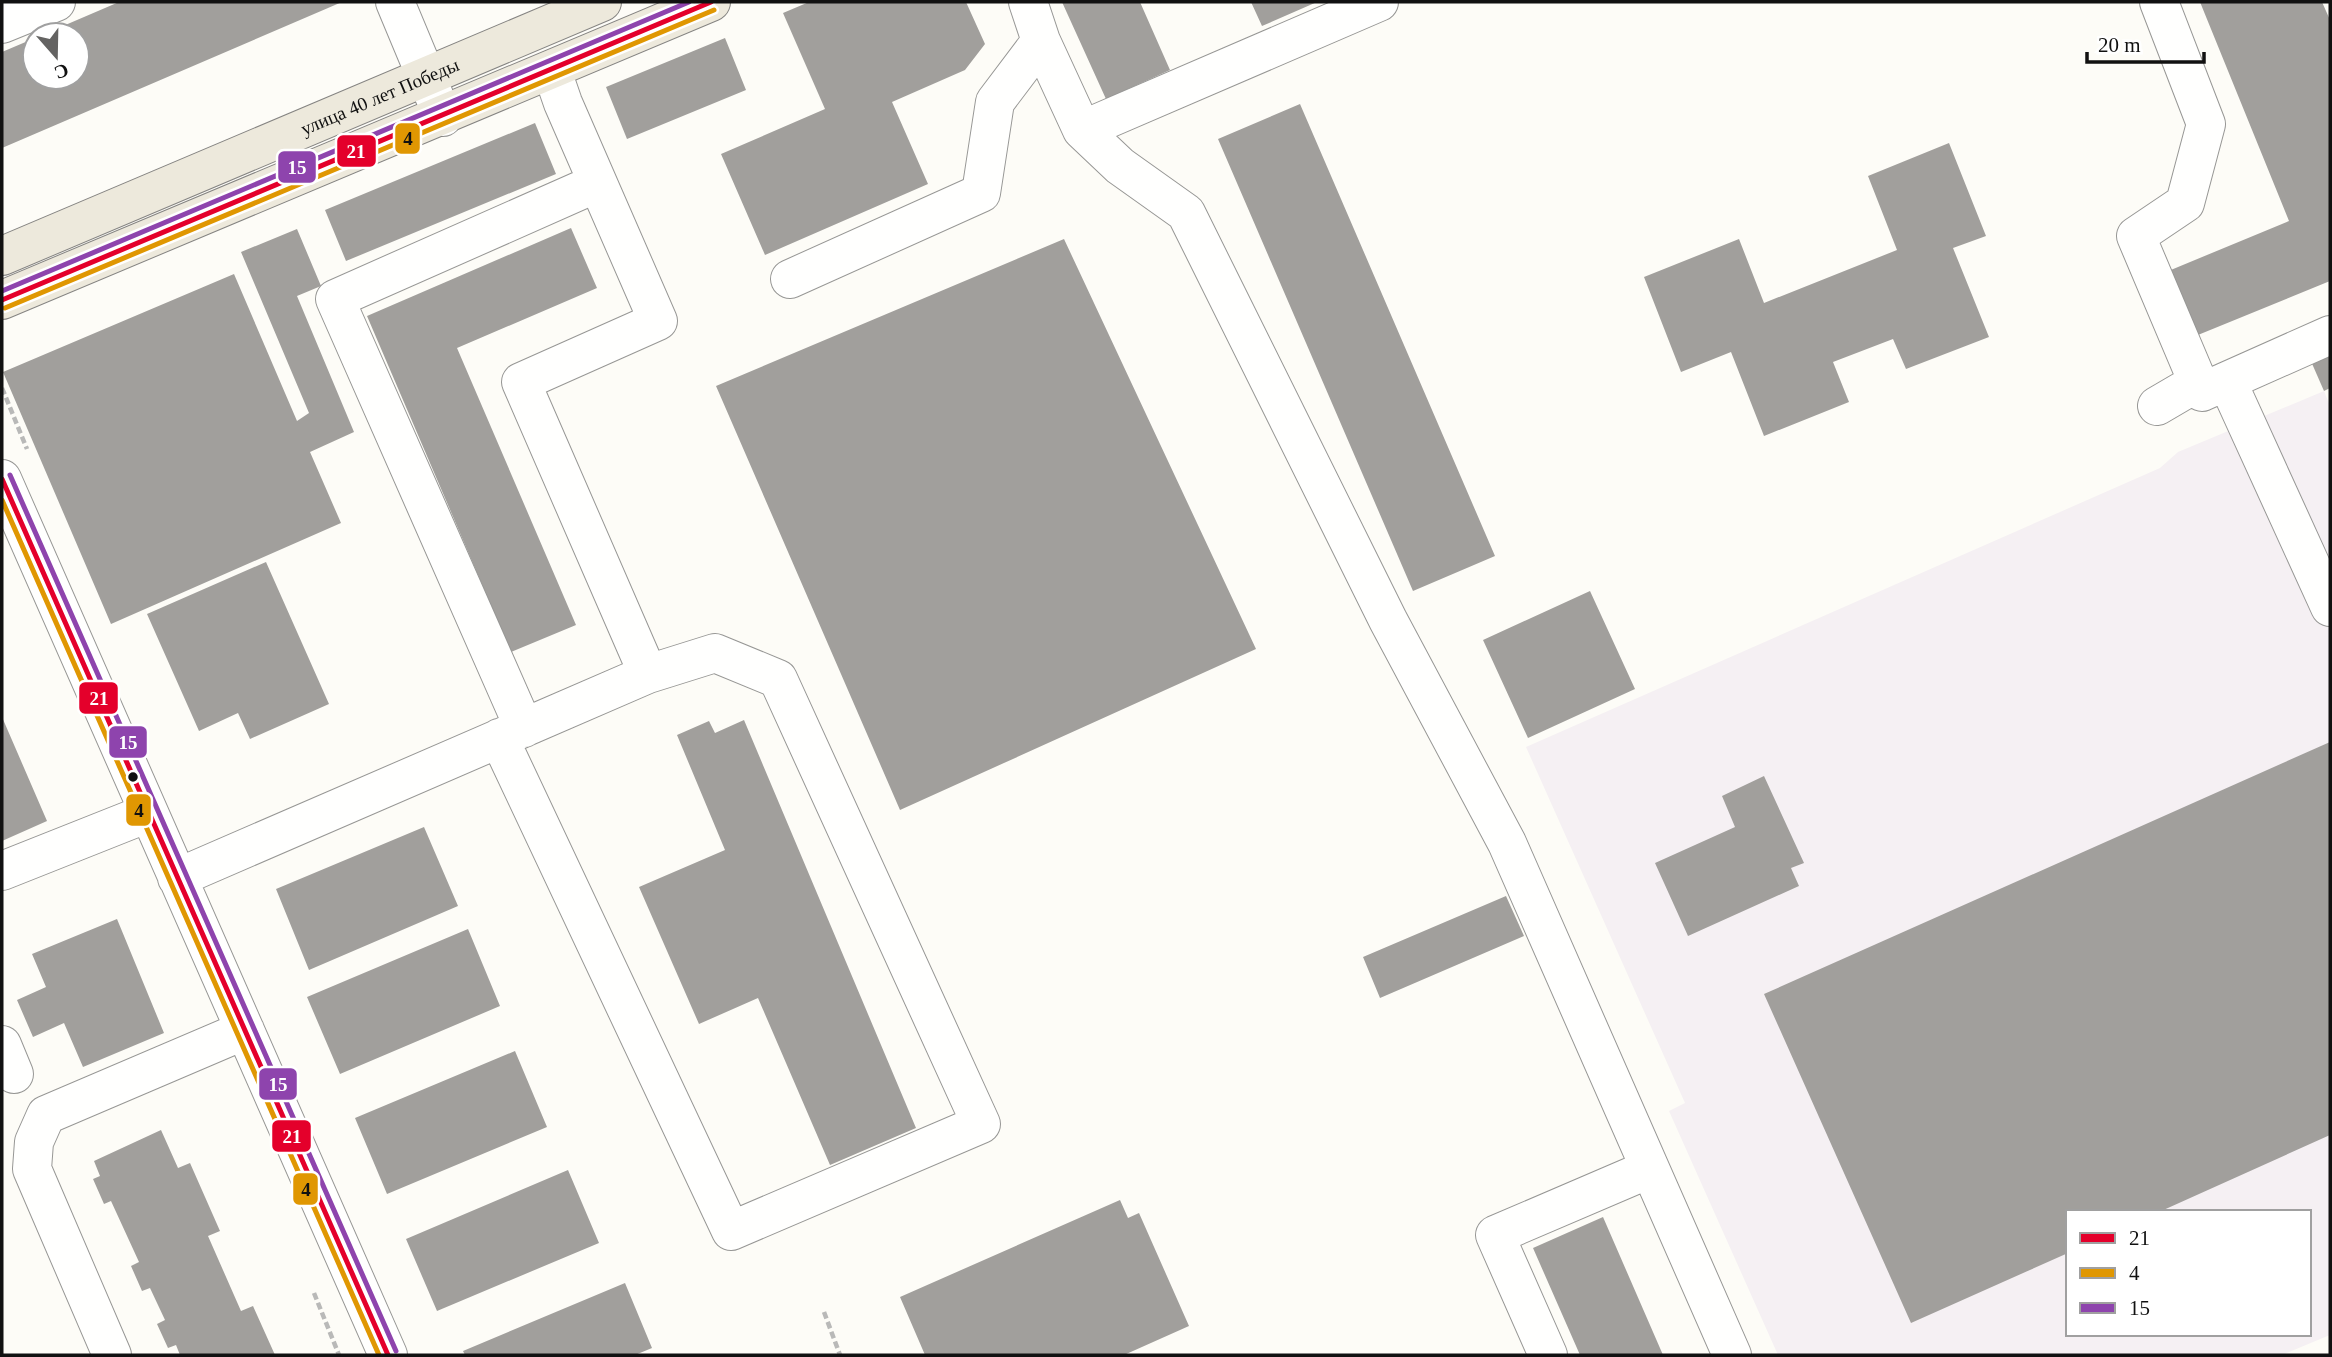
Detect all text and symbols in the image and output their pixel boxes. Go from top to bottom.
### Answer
north arrow [21,21,91,91]
scale bar [2087,21,2204,65]
text: 20 m [2098,33,2141,57]
street label: улица 40 лет Победы [297,53,463,141]
text: С [52,59,72,84]
line badge: 4 [394,122,421,155]
line badge: 21 [336,134,377,168]
text: 21 [347,141,366,162]
line badge: 15 [277,150,317,184]
text: 15 [288,157,307,178]
line badge: 21 [78,681,119,715]
text: 21 [90,688,109,709]
line badge: 15 [108,725,148,759]
text: 15 [119,732,138,753]
unlabelled marker [126,770,140,784]
line badge: 4 [125,793,152,827]
text: 4 [134,800,144,821]
line badge: 15 [258,1067,298,1101]
text: 15 [269,1074,288,1095]
line badge: 21 [271,1119,312,1153]
text: 21 [283,1126,302,1147]
line badge: 4 [292,1172,319,1206]
text: 4 [301,1179,311,1200]
legend [2066,1210,2311,1336]
text: 21 [2129,1226,2150,1250]
text: 4 [2129,1261,2140,1285]
text: 15 [2129,1296,2150,1320]

